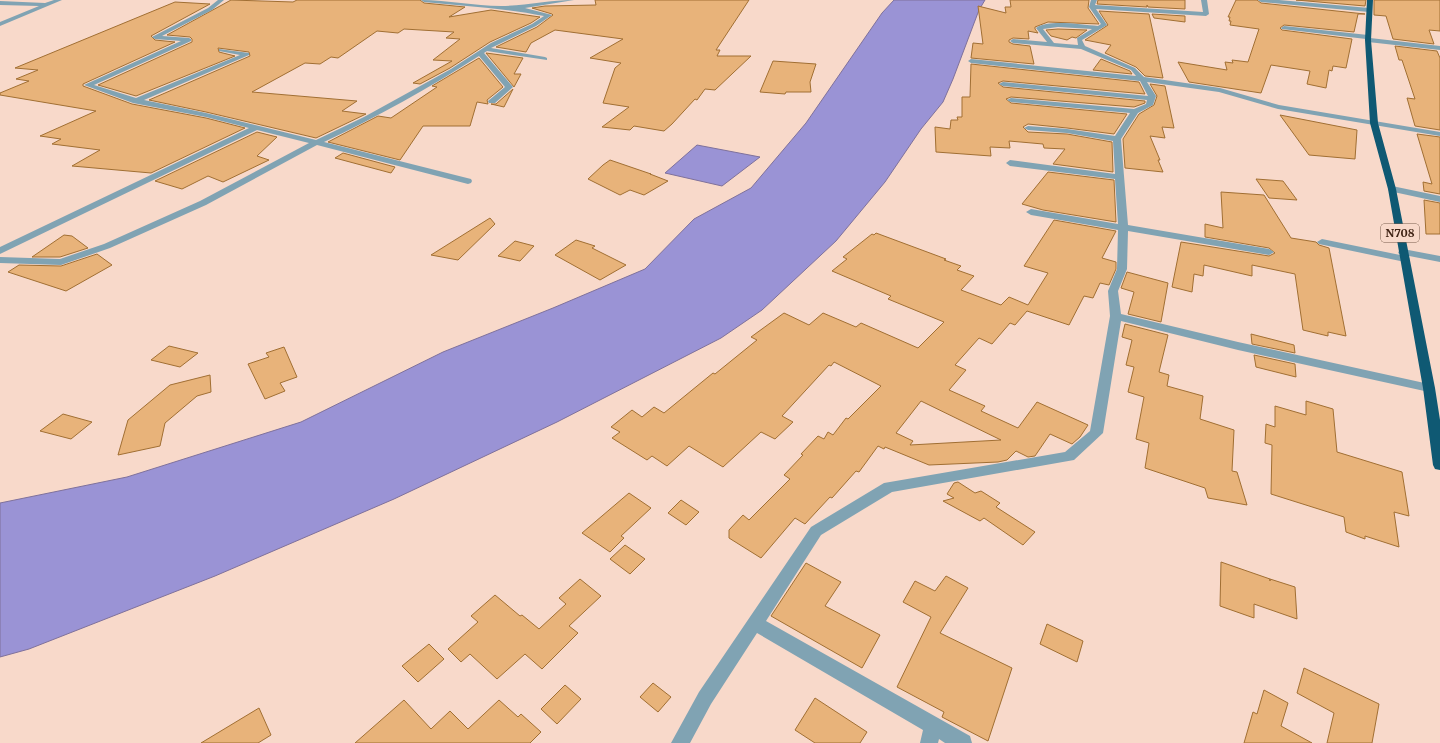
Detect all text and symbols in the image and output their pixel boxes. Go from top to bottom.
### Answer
road number: N708 [1381,224,1419,242]

